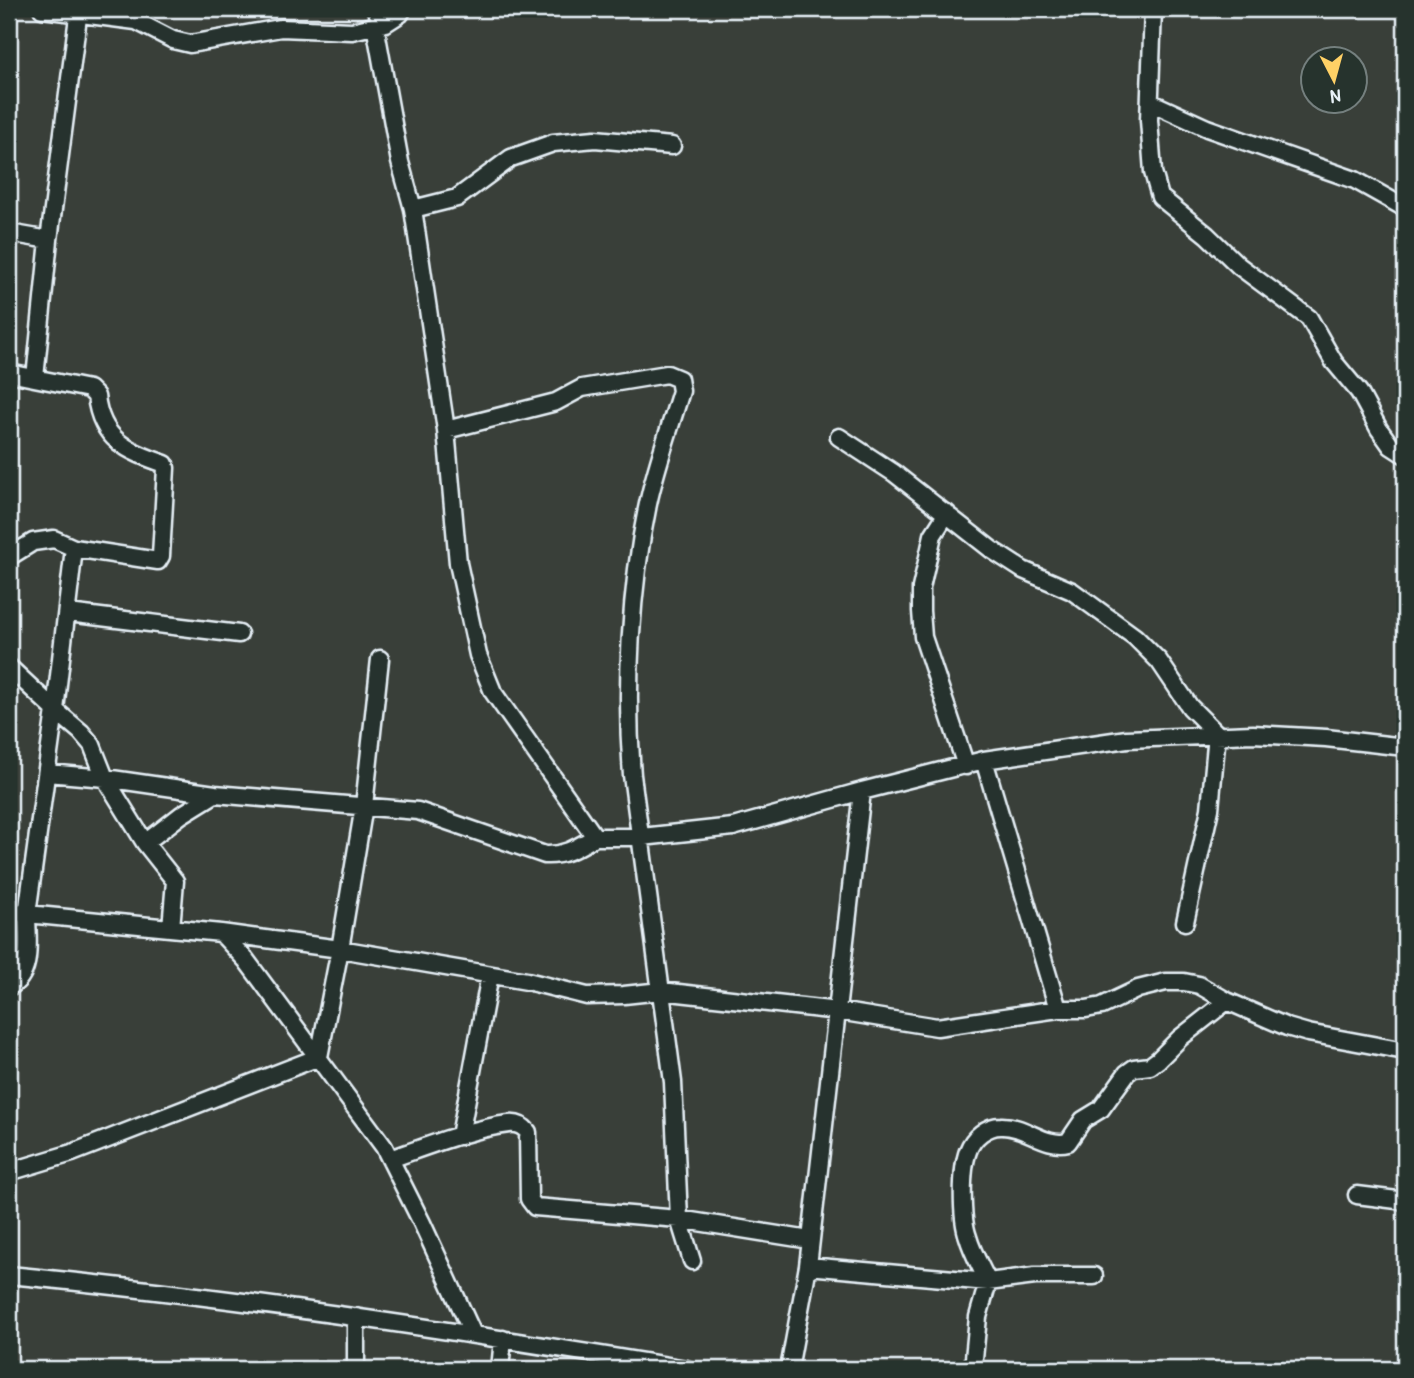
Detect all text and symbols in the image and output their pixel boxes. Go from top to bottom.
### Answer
north arrow [1298,46,1368,116]
text: N [1329,83,1342,110]

